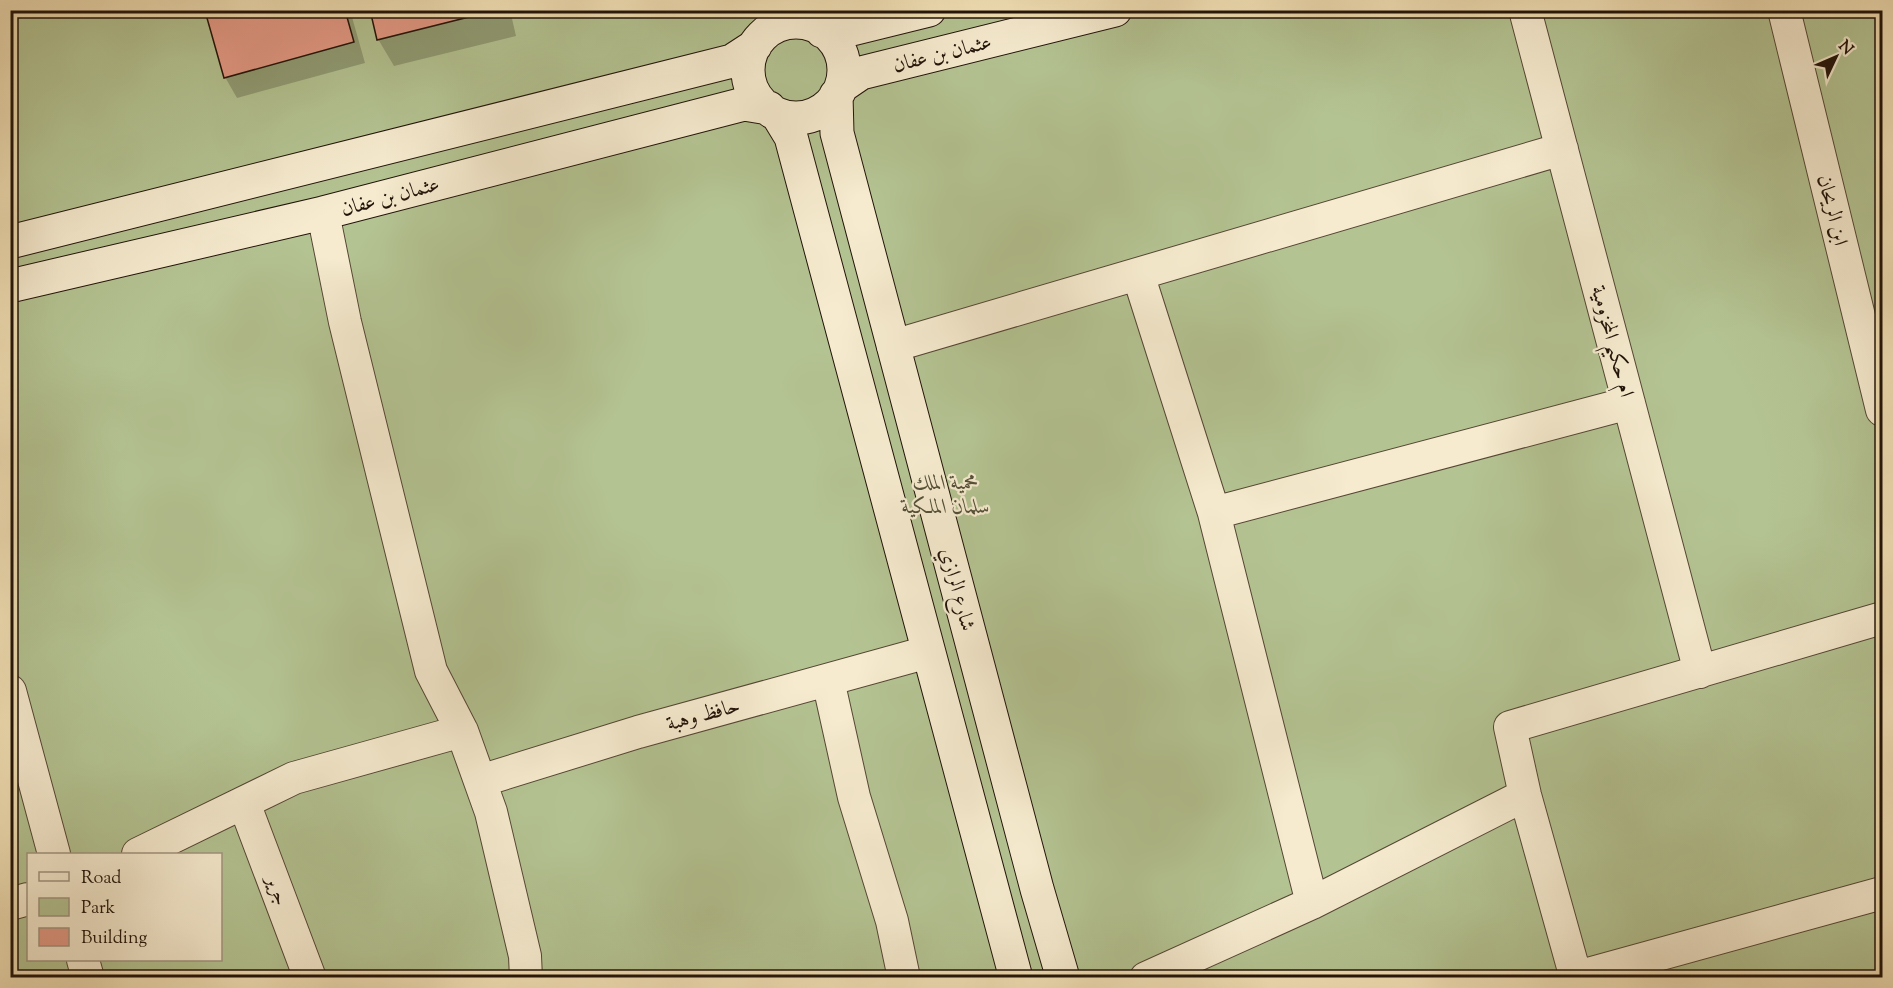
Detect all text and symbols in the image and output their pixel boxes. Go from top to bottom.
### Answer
north arrow [1806,27,1866,87]
street label: عثمان بن عفان [890,28,995,82]
text: N [1832,36,1858,61]
street label: عثمان بن عفان [338,170,443,226]
street label: ابن الريحان [1808,172,1854,249]
street label: ام حكيم المخزومية [1578,282,1640,402]
park label: محمية الملك سلمان الملكية [900,469,990,523]
street label: شارع الرازي [930,545,982,635]
street label: حافظ وهبة [663,692,744,740]
legend [27,853,222,961]
text: Road [81,866,121,892]
street label: جرير [256,869,296,910]
text: Park [81,896,116,922]
text: Building [81,926,147,952]

